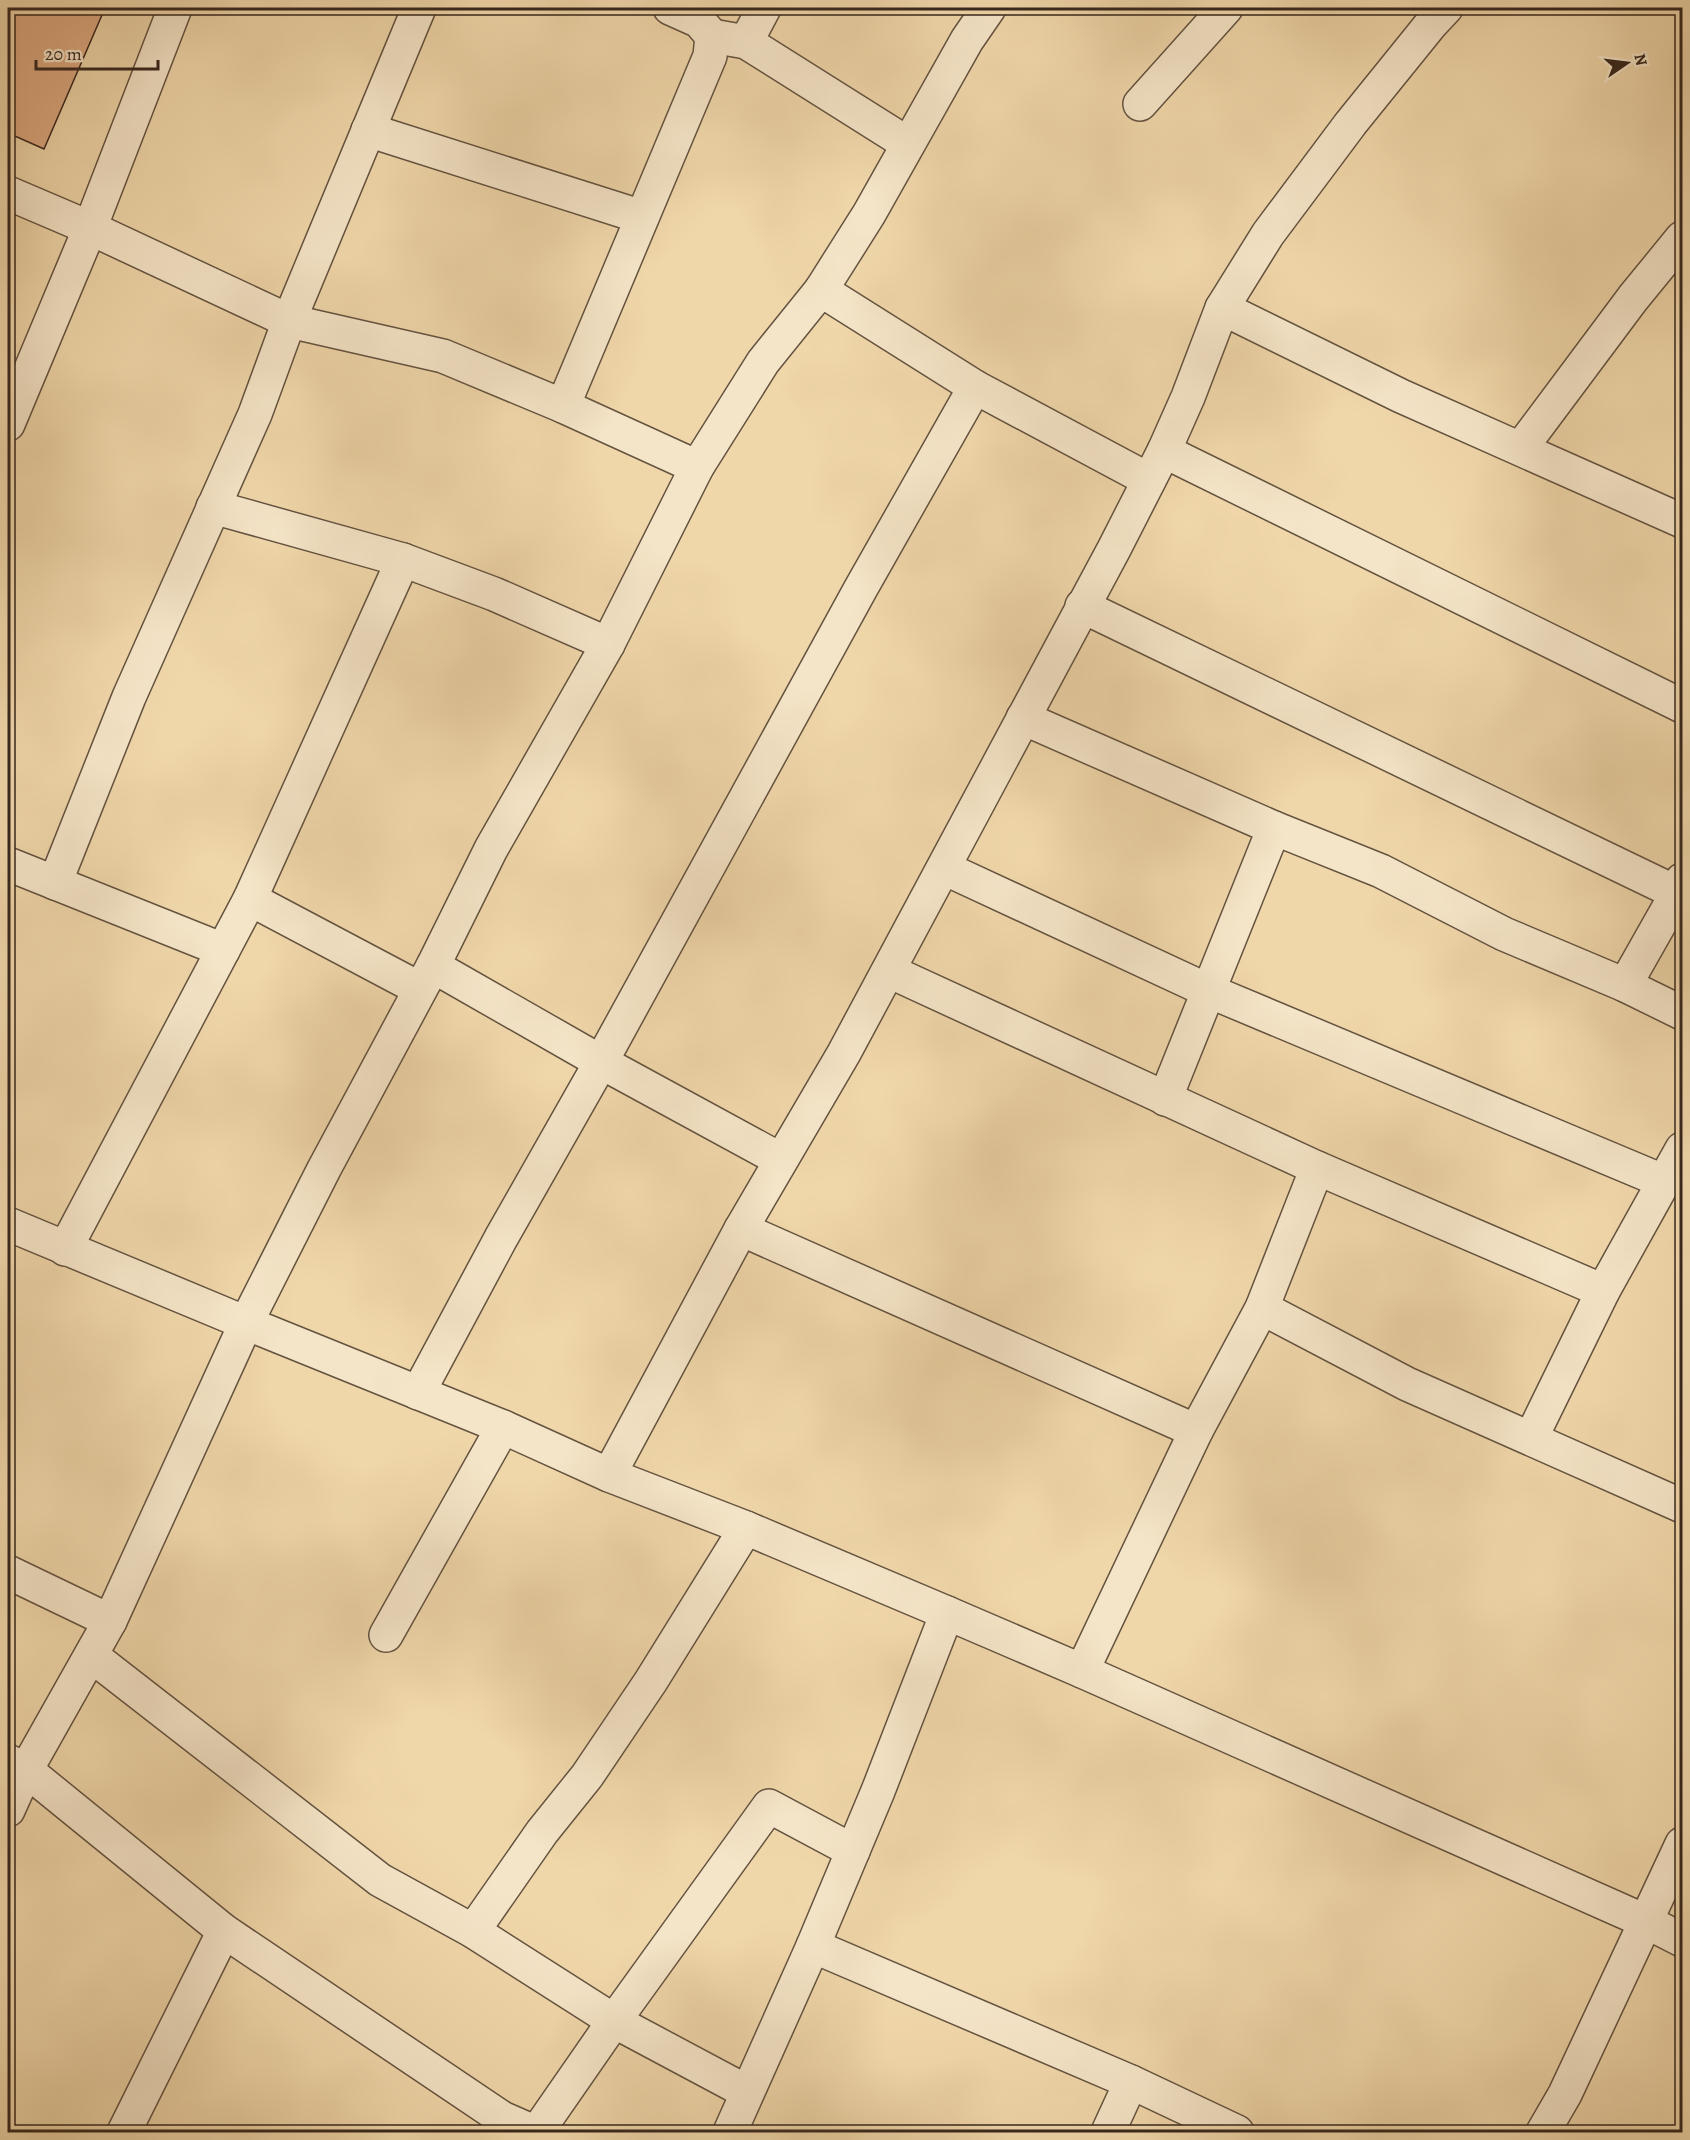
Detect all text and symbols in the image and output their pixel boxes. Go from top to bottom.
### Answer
scale bar [36,33,158,71]
north arrow [1597,33,1657,93]
text: 20 m [45,42,82,66]
text: N [1629,51,1653,68]

